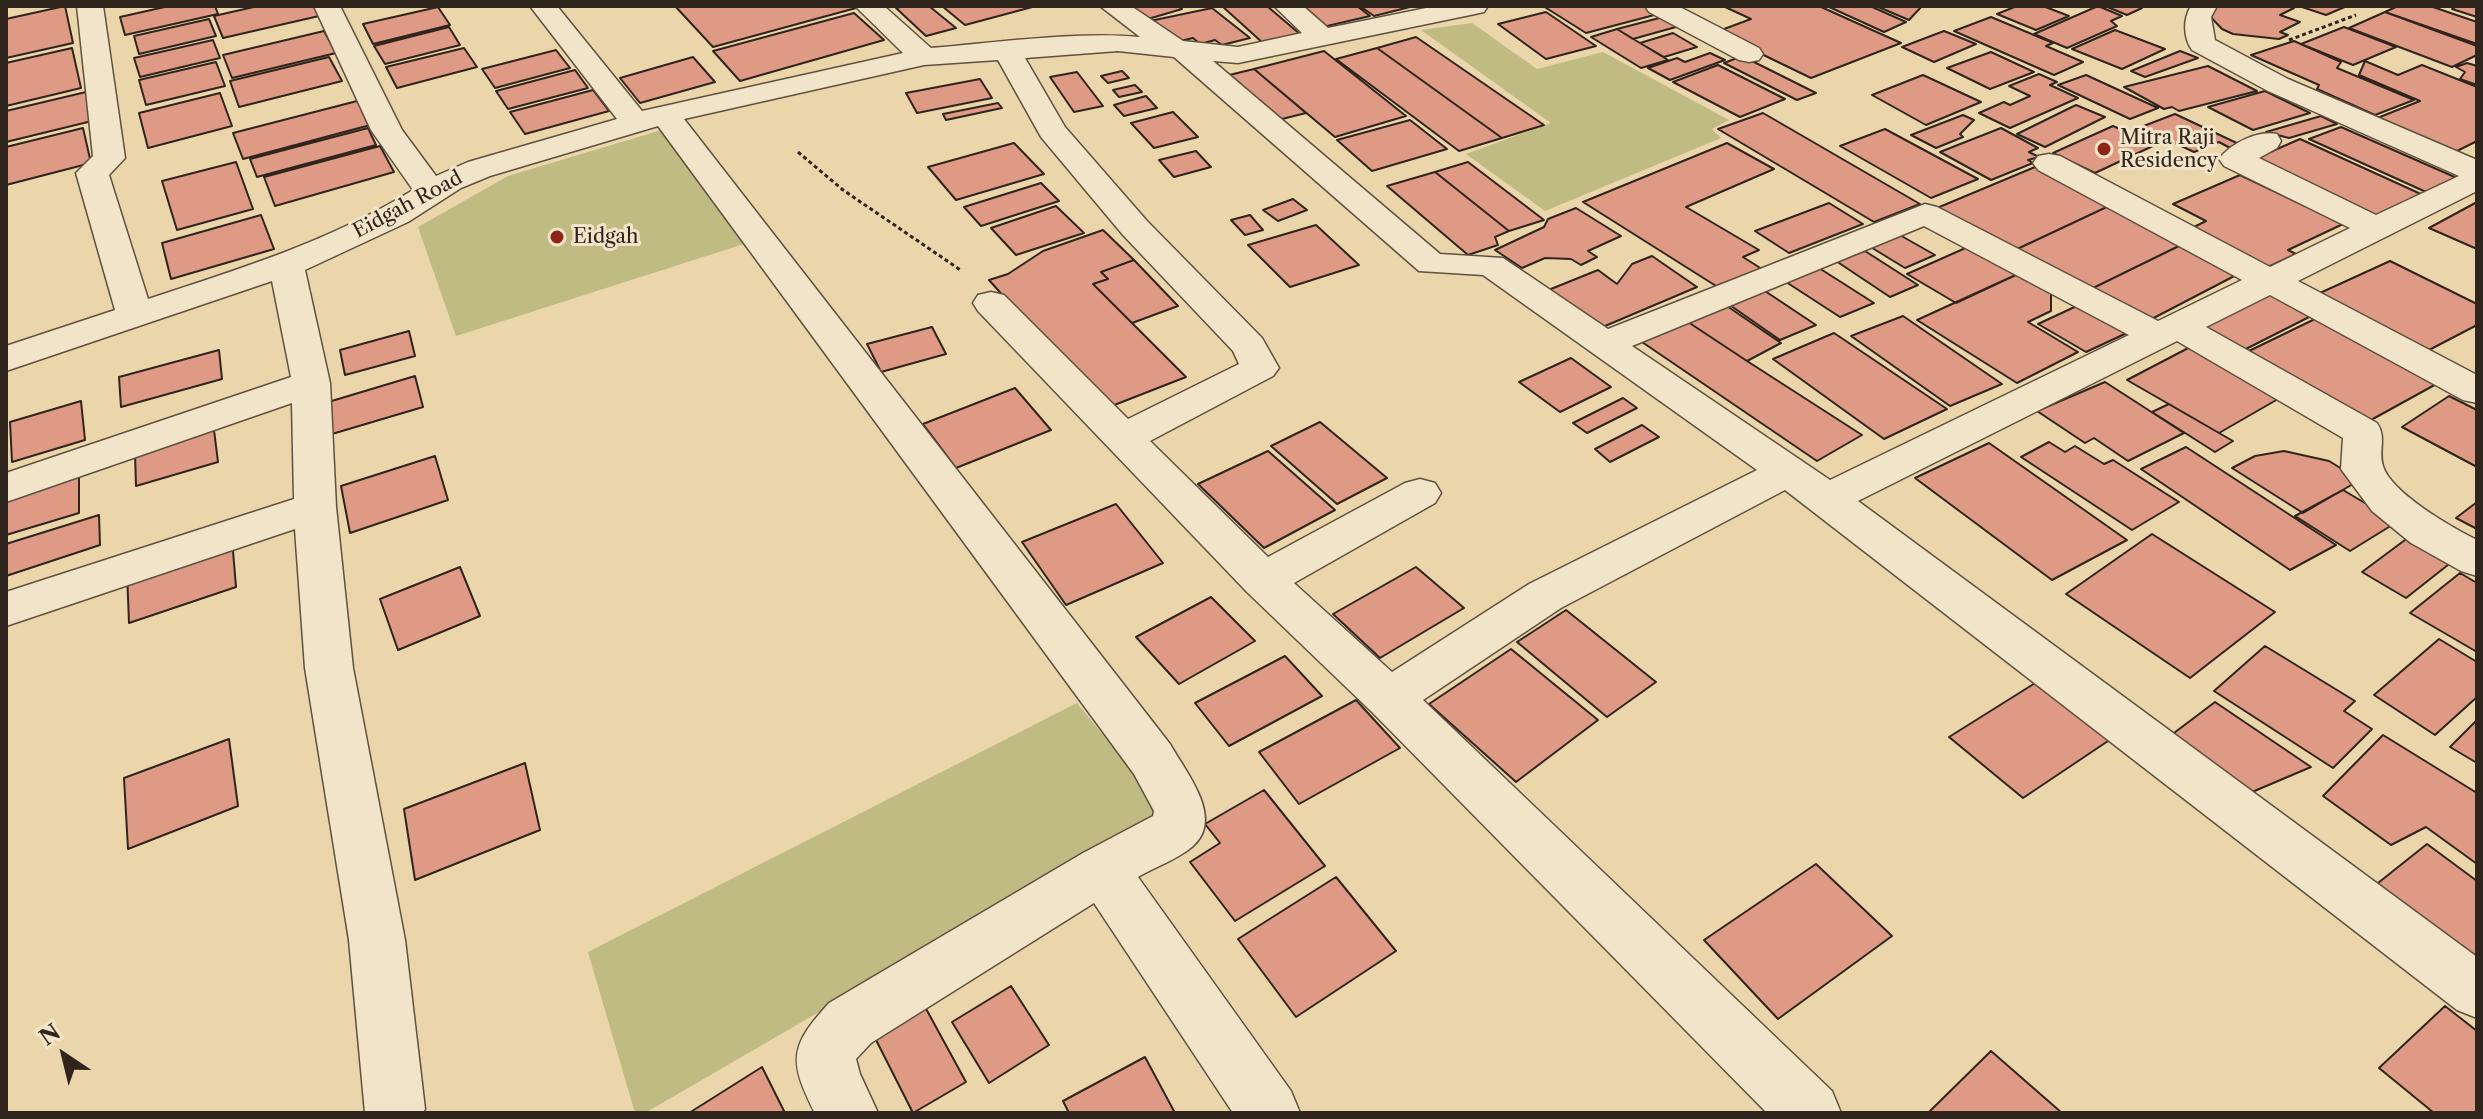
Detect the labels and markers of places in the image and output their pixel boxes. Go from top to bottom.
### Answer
place label: Mitra Raji Residency [2120,126,2218,173]
marker: Mitra Raji Residency [2095,140,2113,158]
place label: Eidgah [573,225,639,249]
marker: Eidgah [548,228,566,246]

